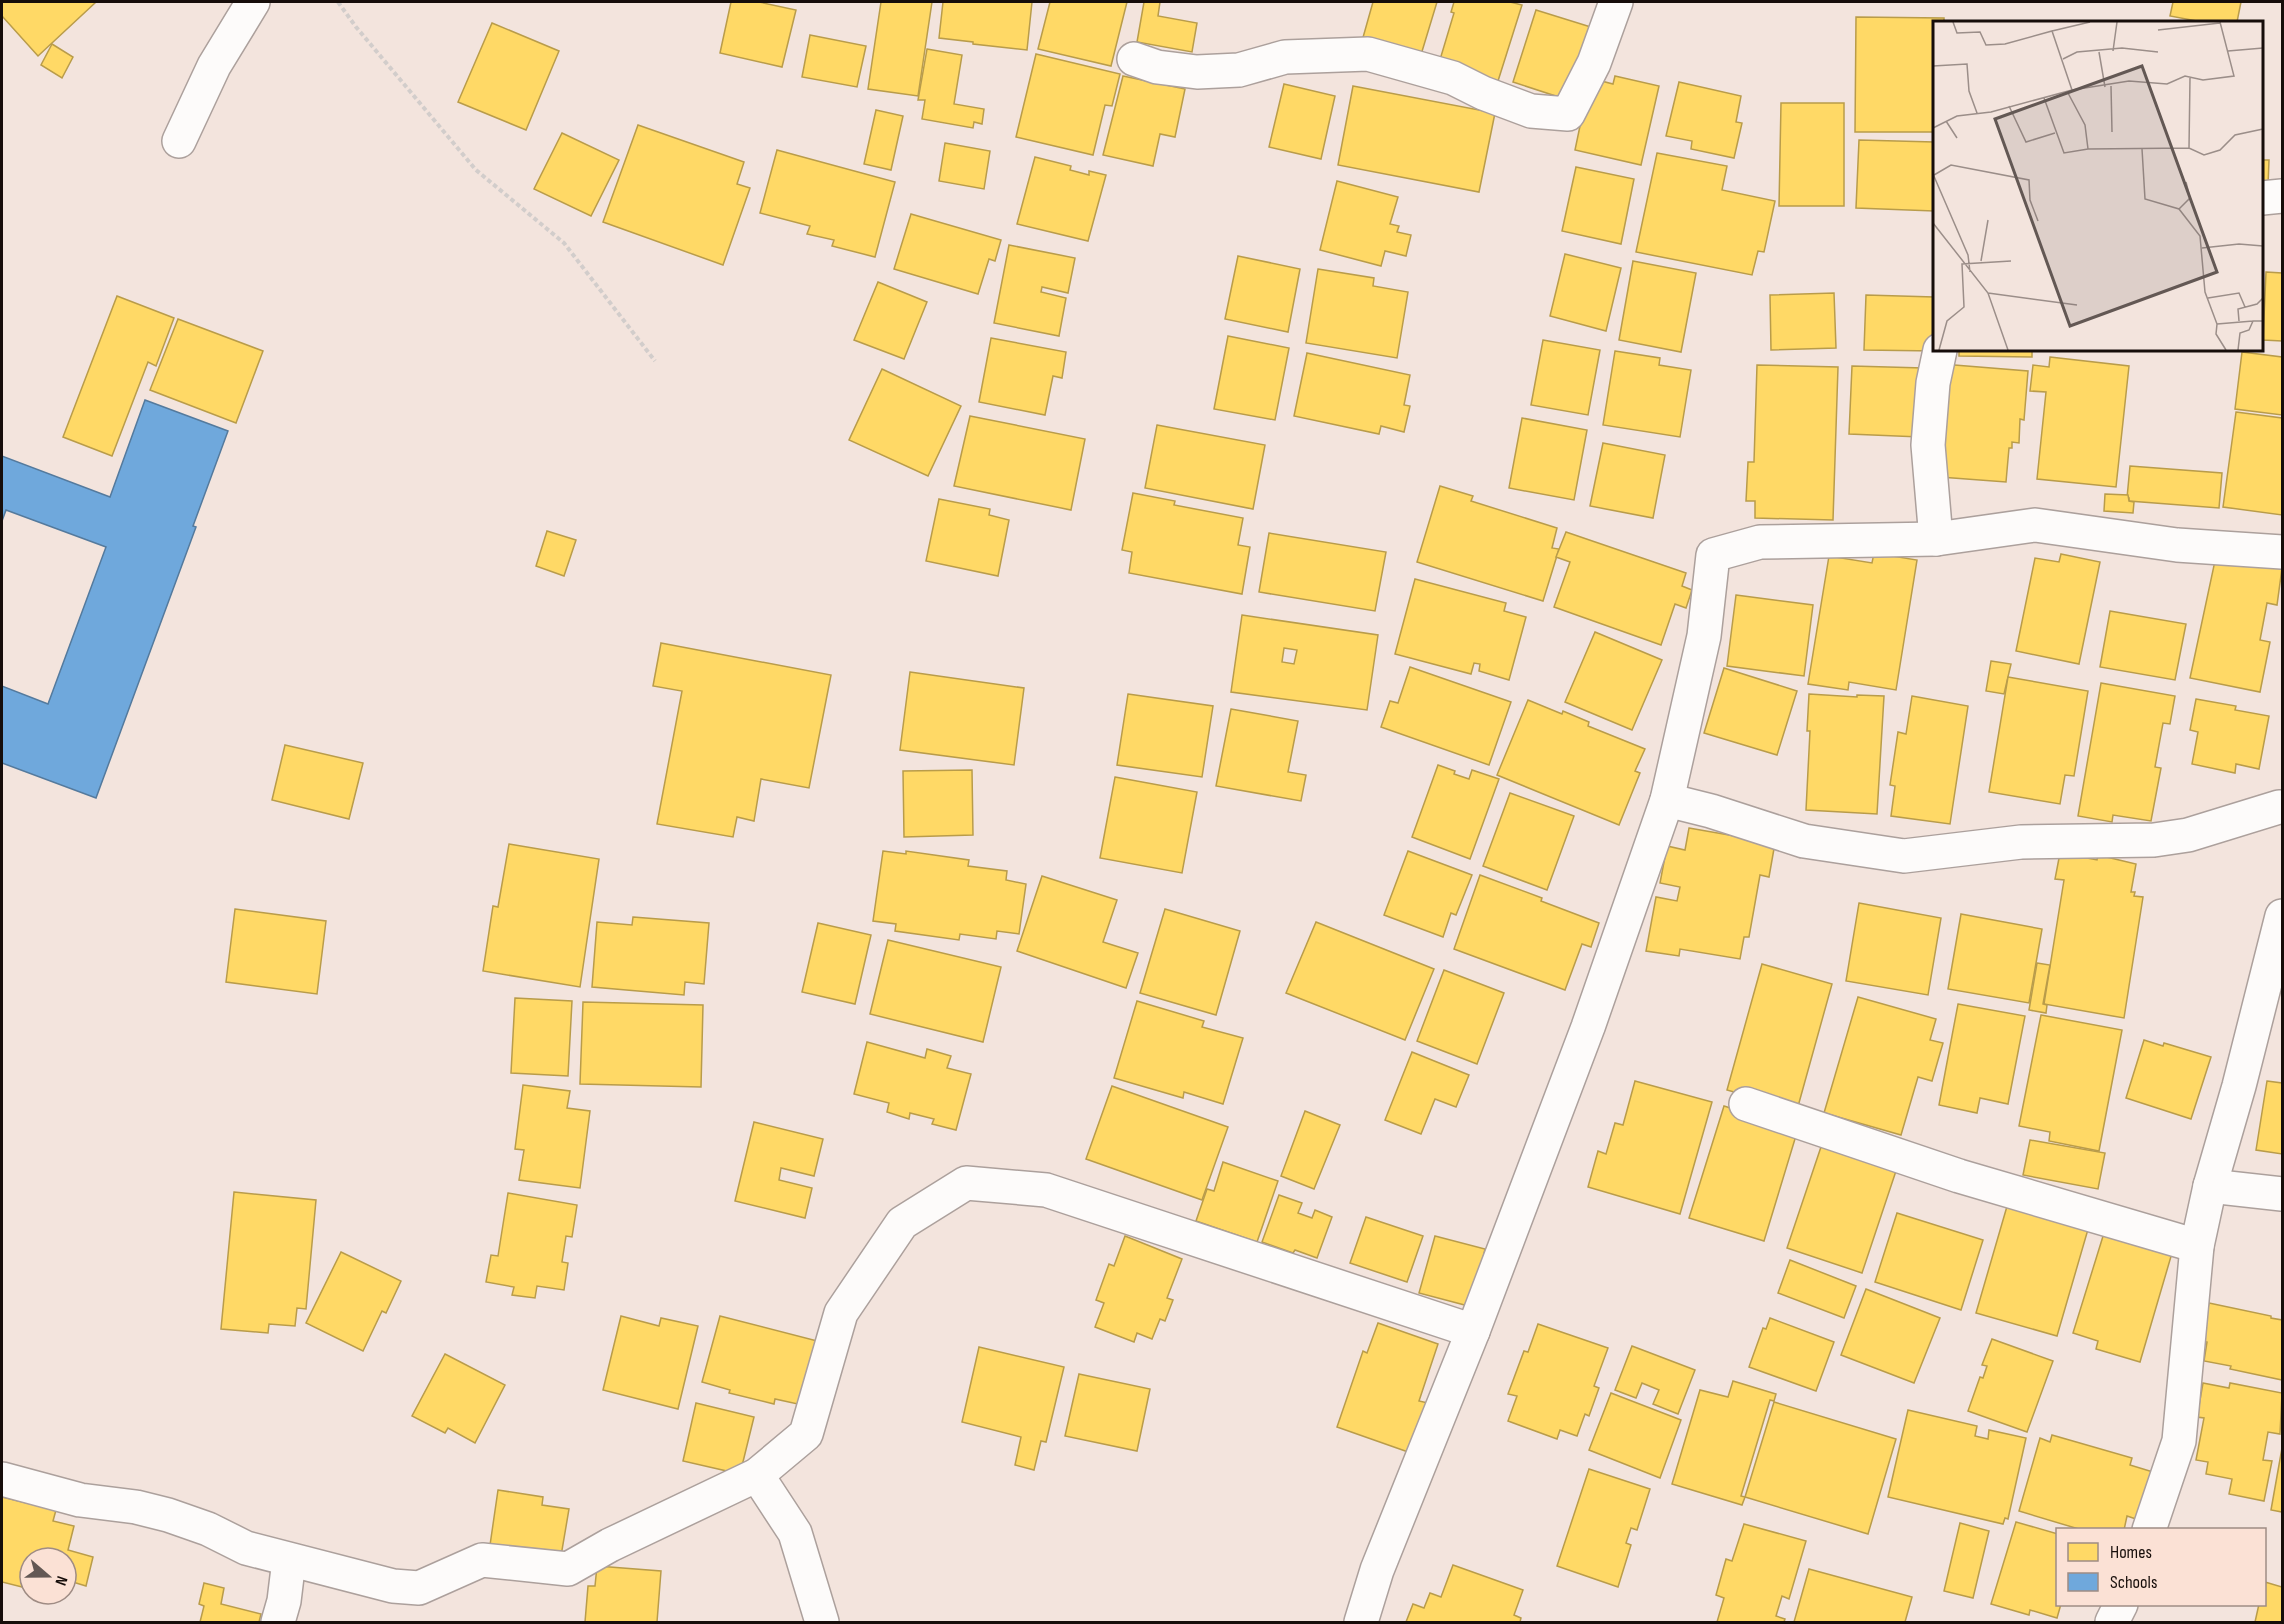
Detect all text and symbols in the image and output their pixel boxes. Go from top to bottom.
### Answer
inset map [1933,21,2263,351]
legend [2056,1528,2266,1606]
text: Homes [2110,1542,2152,1563]
north arrow [18,1546,78,1606]
text: Schools [2110,1572,2157,1593]
text: N [50,1573,71,1588]

